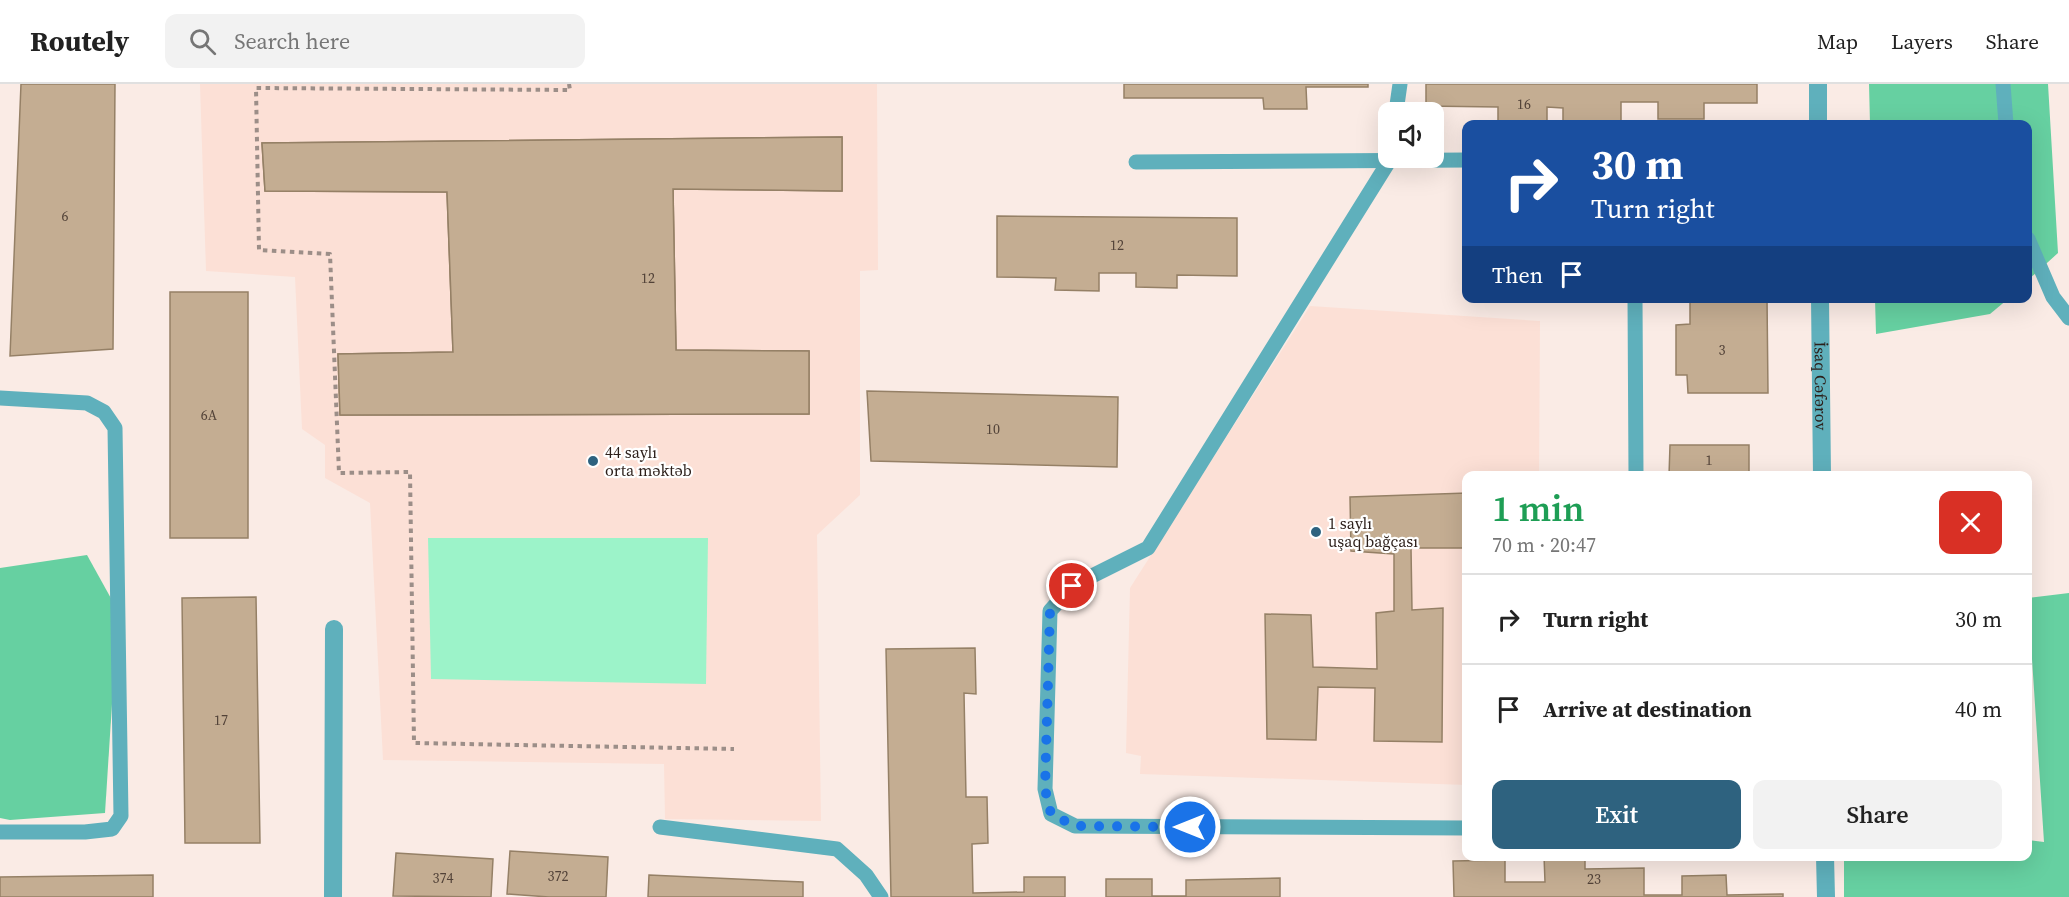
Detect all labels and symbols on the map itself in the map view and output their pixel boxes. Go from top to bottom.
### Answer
house number: 16 [1517,94,1531,114]
house number: 6 [62,206,69,226]
house number: 12 [1110,235,1124,255]
house number: 12 [641,268,655,288]
house number: 3 [1719,340,1726,360]
street label: İsaq Cəfərov [1809,341,1832,431]
house number: 6A [201,405,218,425]
house number: 10 [986,419,1000,439]
place label: 44 saylı orta məktəb [605,441,692,481]
house number: 1 [1706,450,1713,470]
marker: 44 saylı orta məktəb [586,454,600,468]
place label: 1 saylı uşaq bağçası [1328,512,1418,552]
marker: 1 saylı uşaq bağçası [1309,525,1323,539]
pin [1046,560,1097,611]
house number: 17 [214,710,228,730]
position arrow [1158,795,1222,859]
house number: 372 [548,866,569,886]
house number: 374 [433,868,454,888]
house number: 23 [1587,869,1601,889]

